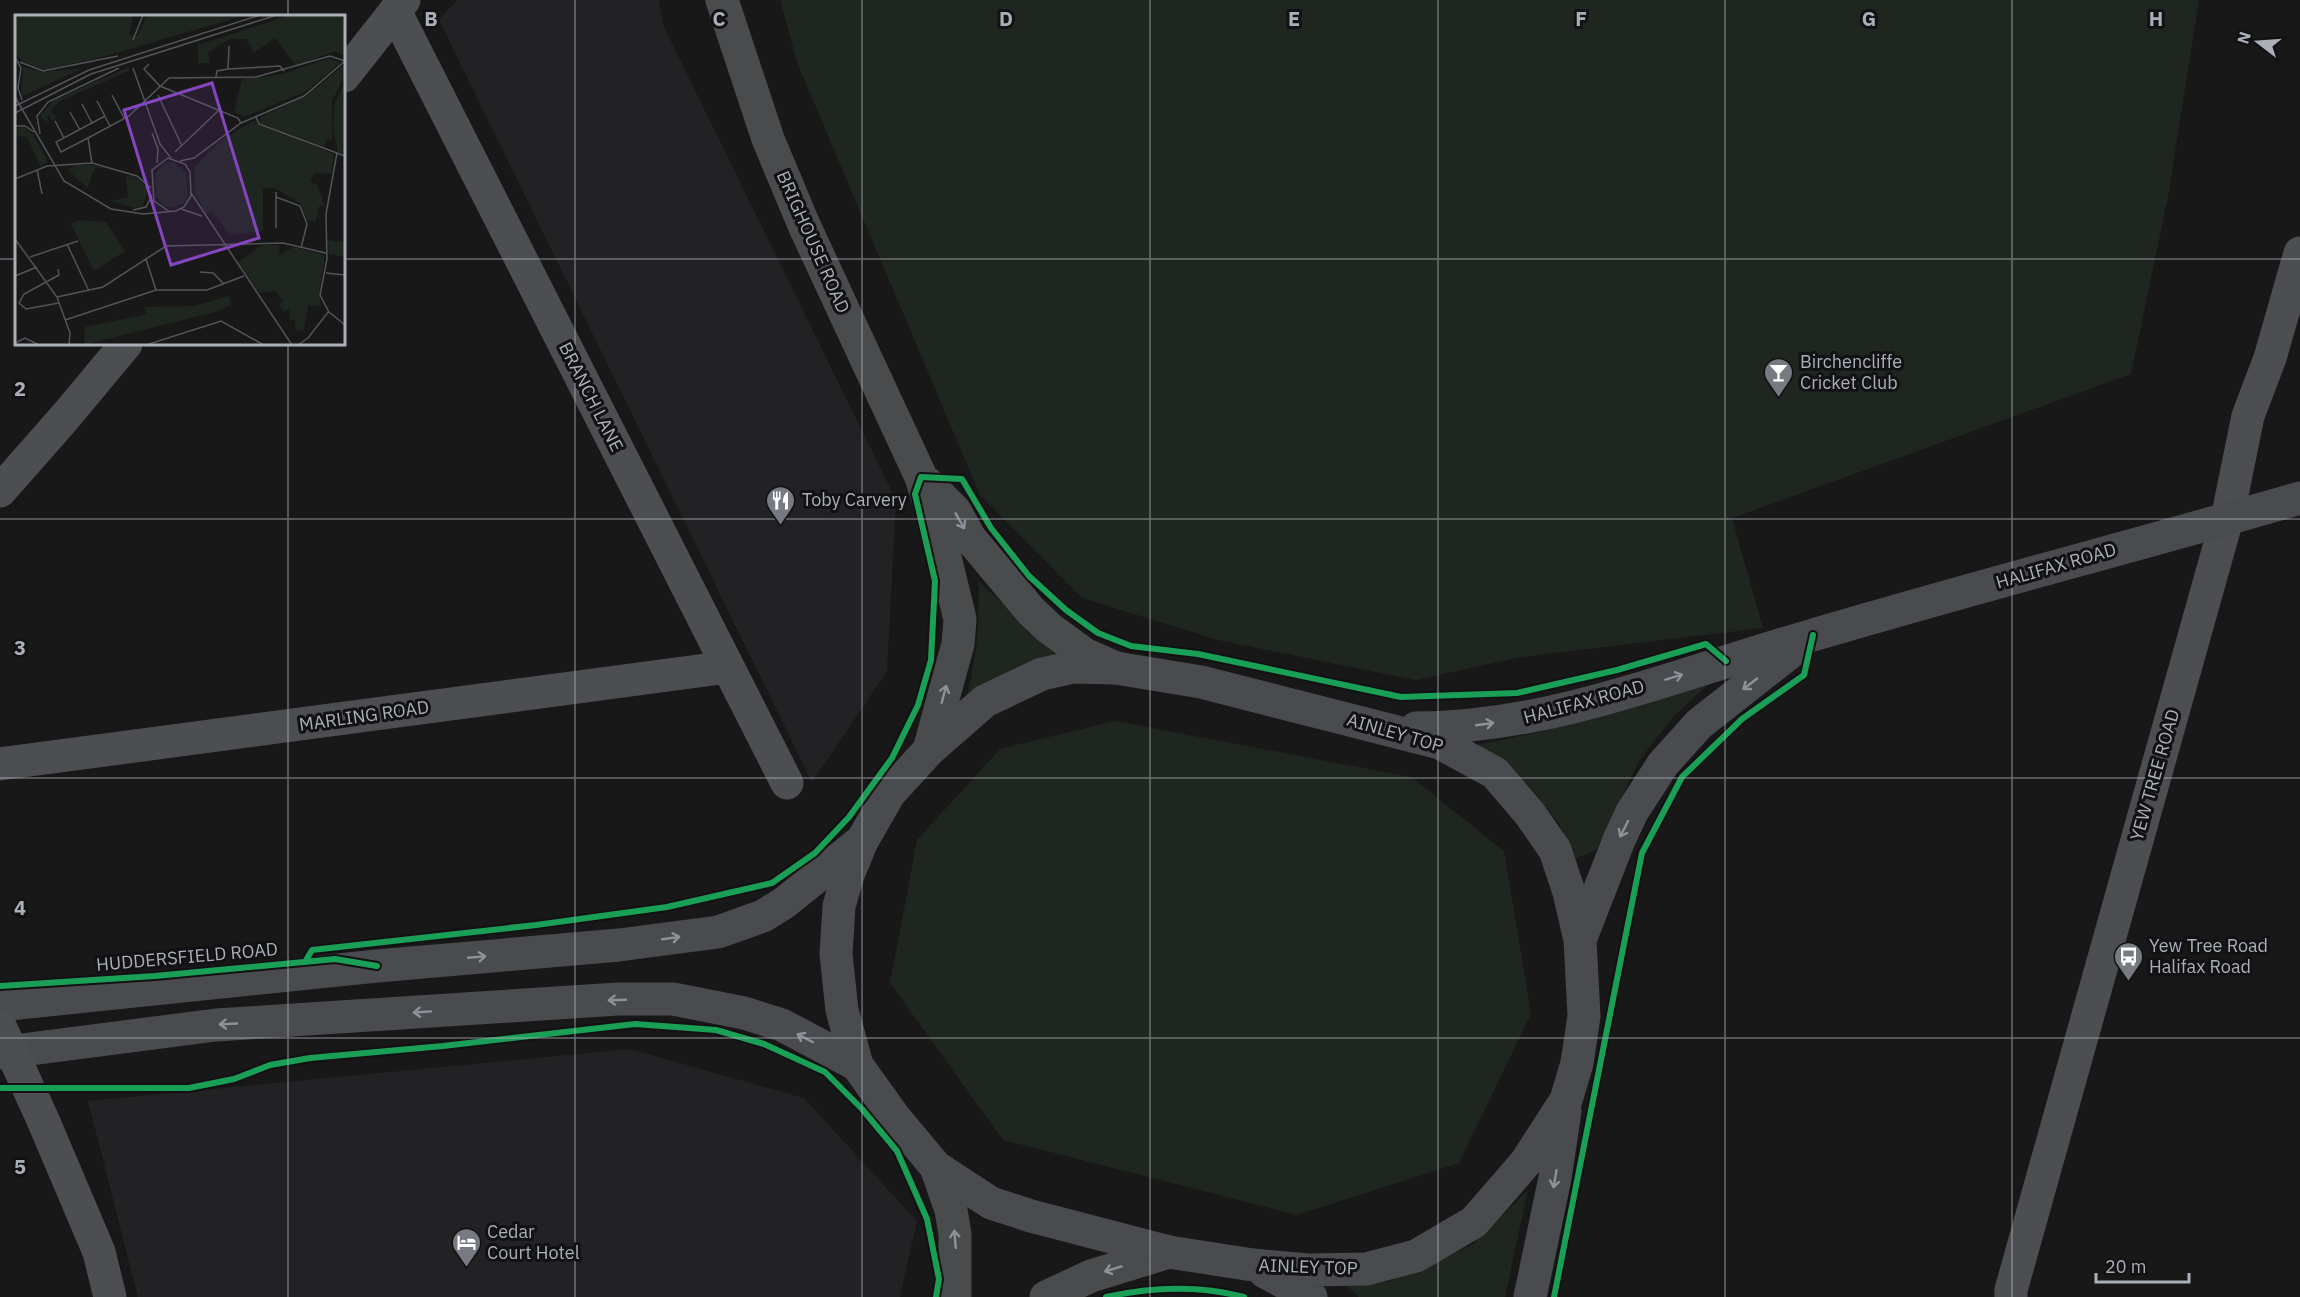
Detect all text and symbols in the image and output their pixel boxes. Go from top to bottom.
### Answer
text: B [424,5,438,32]
text: C [712,5,726,32]
text: D [999,5,1013,32]
text: E [1288,5,1300,32]
text: F [1575,5,1587,32]
text: G [1862,5,1876,32]
text: H [2149,5,2163,32]
north arrow [2228,12,2288,72]
inset map [15,15,345,345]
text: N [2232,29,2255,46]
street label: BRIGHOUSE ROAD [772,167,855,316]
street label: BRANCH LANE [554,338,629,455]
place label: Birchencliffe Cricket Club [1800,350,1902,394]
bar icon: Birchencliffe Cricket Club [1763,356,1795,398]
text: 2 [14,375,26,402]
restaurant icon: Toby Carvery [765,484,797,526]
place label: Toby Carvery [802,488,907,511]
one-way arrow [954,512,966,529]
street label: HALIFAX ROAD [1993,537,2119,594]
text: 3 [14,634,26,661]
one-way arrow [1664,671,1683,682]
street label: HALIFAX ROAD [1521,674,1647,729]
one-way arrow [1743,677,1759,690]
one-way arrow [939,684,951,703]
street label: MARLING ROAD [298,695,430,736]
street label: YEW TREE ROAD [2125,706,2184,843]
street label: AINLEY TOP [1344,708,1446,757]
one-way arrow [1474,718,1494,729]
one-way arrow [1618,820,1629,838]
text: 4 [14,894,26,921]
one-way arrow [660,933,680,944]
place label: Yew Tree Road Halifax Road [2149,934,2268,978]
street label: HUDDERSFIELD ROAD [95,937,279,976]
bus stop icon: Yew Tree Road Halifax Road [2112,940,2144,982]
one-way arrow [466,952,486,963]
one-way arrow [607,994,627,1005]
one-way arrow [413,1007,433,1018]
one-way arrow [218,1019,238,1030]
one-way arrow [797,1032,815,1043]
text: 5 [14,1153,26,1180]
one-way arrow [1549,1169,1560,1188]
place label: Cedar Court Hotel [487,1220,580,1264]
hotel icon: Cedar Court Hotel [450,1226,482,1268]
one-way arrow [949,1229,960,1249]
scale bar [2096,1246,2189,1284]
street label: AINLEY TOP [1258,1253,1358,1280]
text: 20 m [2105,1255,2147,1278]
one-way arrow [1103,1264,1122,1275]

